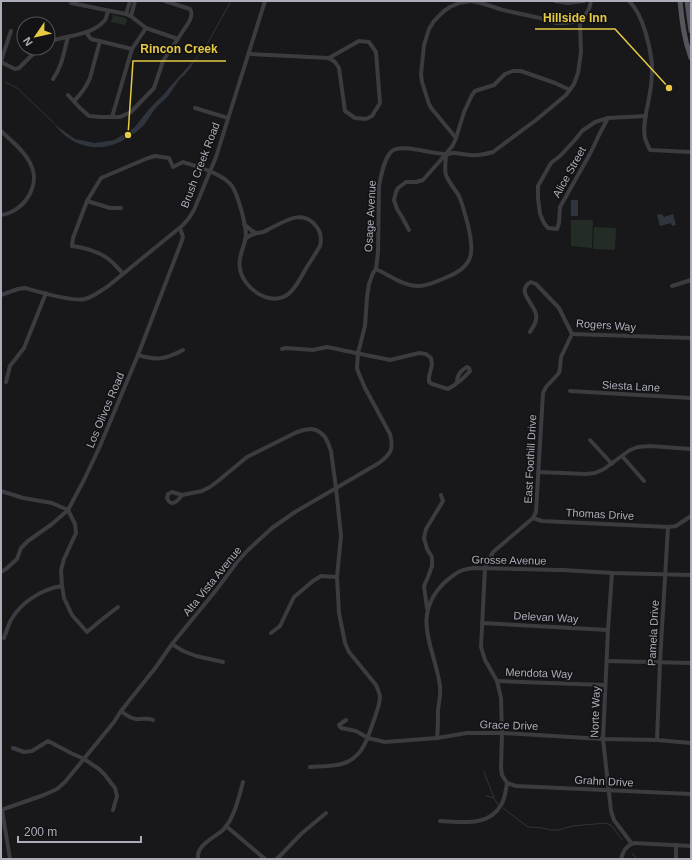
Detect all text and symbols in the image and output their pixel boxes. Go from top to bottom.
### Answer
callout: Hillside Inn [535,5,615,29]
text: Hillside Inn [543,11,607,25]
north arrow [16,16,56,56]
text: N [20,35,35,48]
callout: Rincon Creek [133,37,226,61]
text: Rincon Creek [140,42,218,56]
street label: Brush Creek Road [178,121,222,209]
street label: Alice Street [550,144,588,200]
street label: Osage Avenue [362,180,378,252]
street label: Rogers Way [576,317,637,333]
street label: Los Olivos Road [84,371,126,449]
street label: Siesta Lane [602,378,660,394]
street label: East Foothill Drive [522,414,538,504]
street label: Thomas Drive [565,506,635,522]
street label: Alta Vista Avenue [180,544,244,618]
street label: Grosse Avenue [471,553,547,567]
street label: Pamela Drive [645,600,661,666]
street label: Delevan Way [513,609,579,625]
street label: Mendota Way [505,666,573,680]
street label: Norte Way [588,686,602,738]
street label: Grace Drive [479,718,539,732]
street label: Grahn Drive [574,773,634,789]
scale bar [18,818,141,844]
text: 200 m [24,825,57,839]

